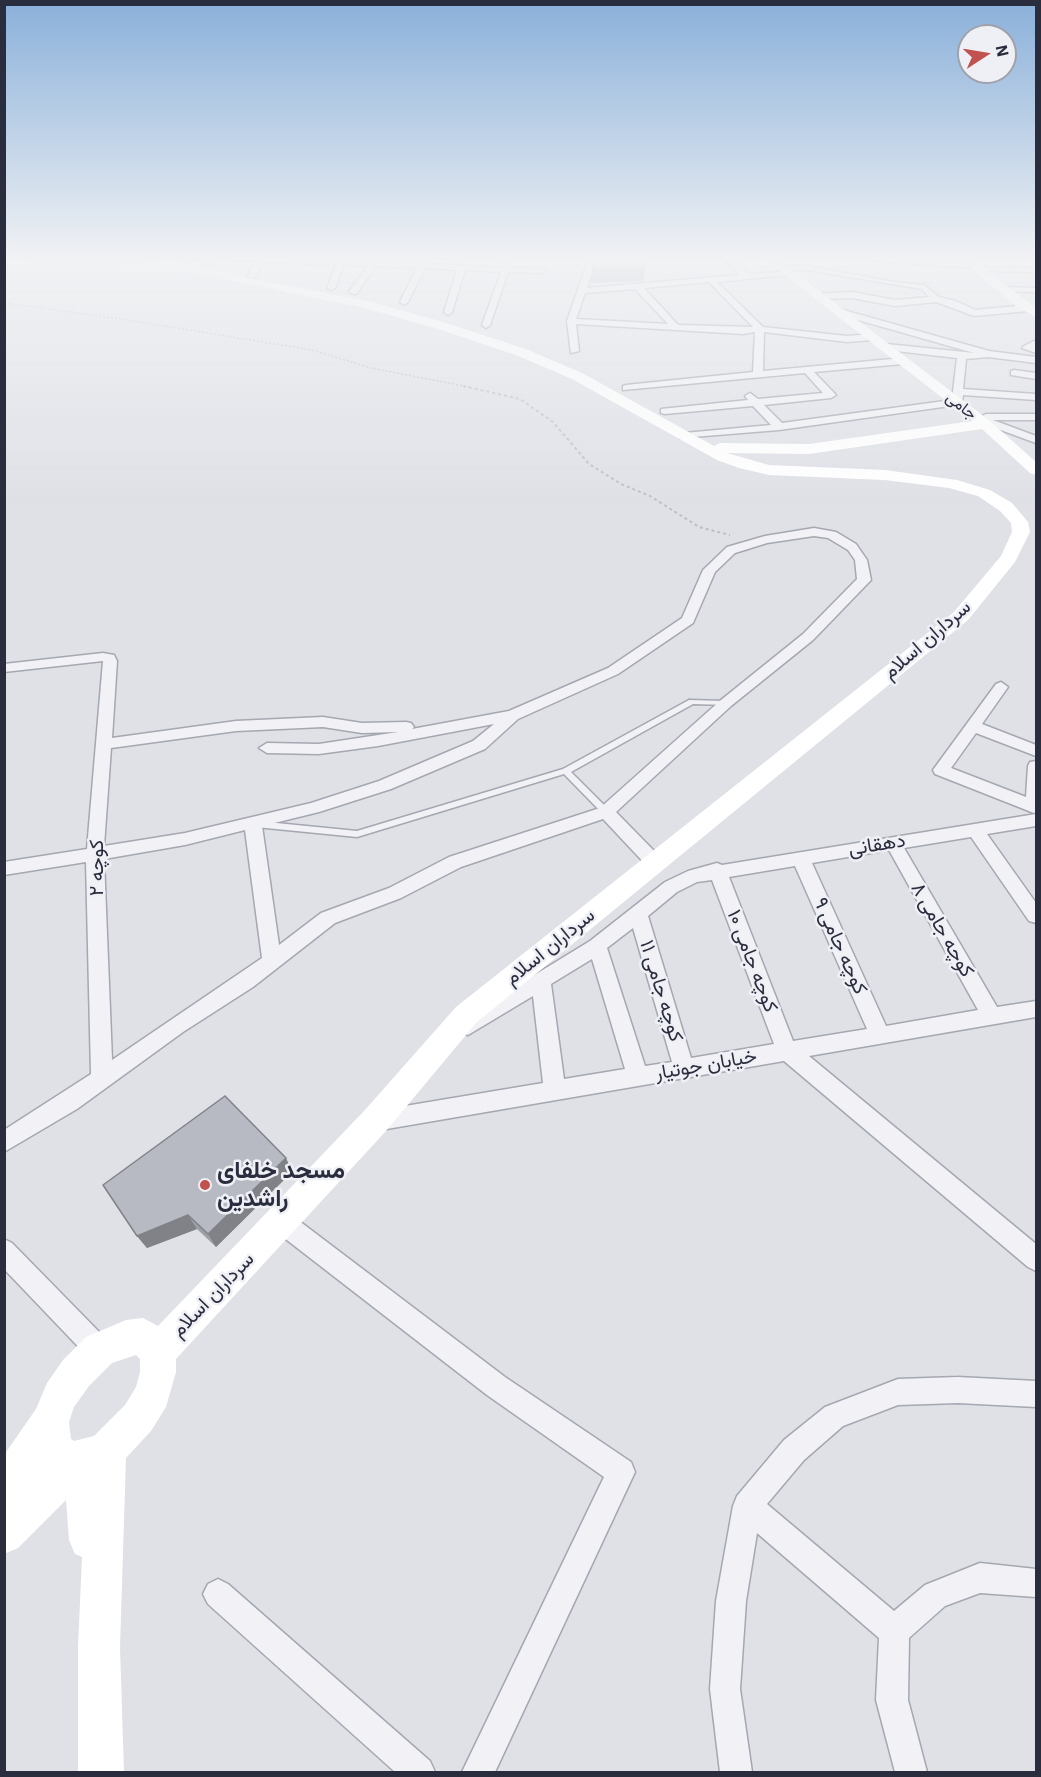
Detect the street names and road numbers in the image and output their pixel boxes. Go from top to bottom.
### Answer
street label: جامی [942,388,980,424]
street label: سرداران اسلام [878,595,976,685]
street label: دهقانی [847,829,907,861]
street label: کوچه ۲ [85,840,109,896]
street label: کوچه جامی ۸ [905,878,979,982]
street label: کوچه جامی ۹ [808,894,872,998]
street label: سرداران اسلام [500,903,600,991]
street label: کوچه جامی ۱۰ [721,906,783,1016]
street label: کوچه جامی ۱۱ [634,937,688,1045]
street label: خیابان جوتیار [653,1044,759,1086]
street label: سرداران اسلام [167,1248,259,1342]

